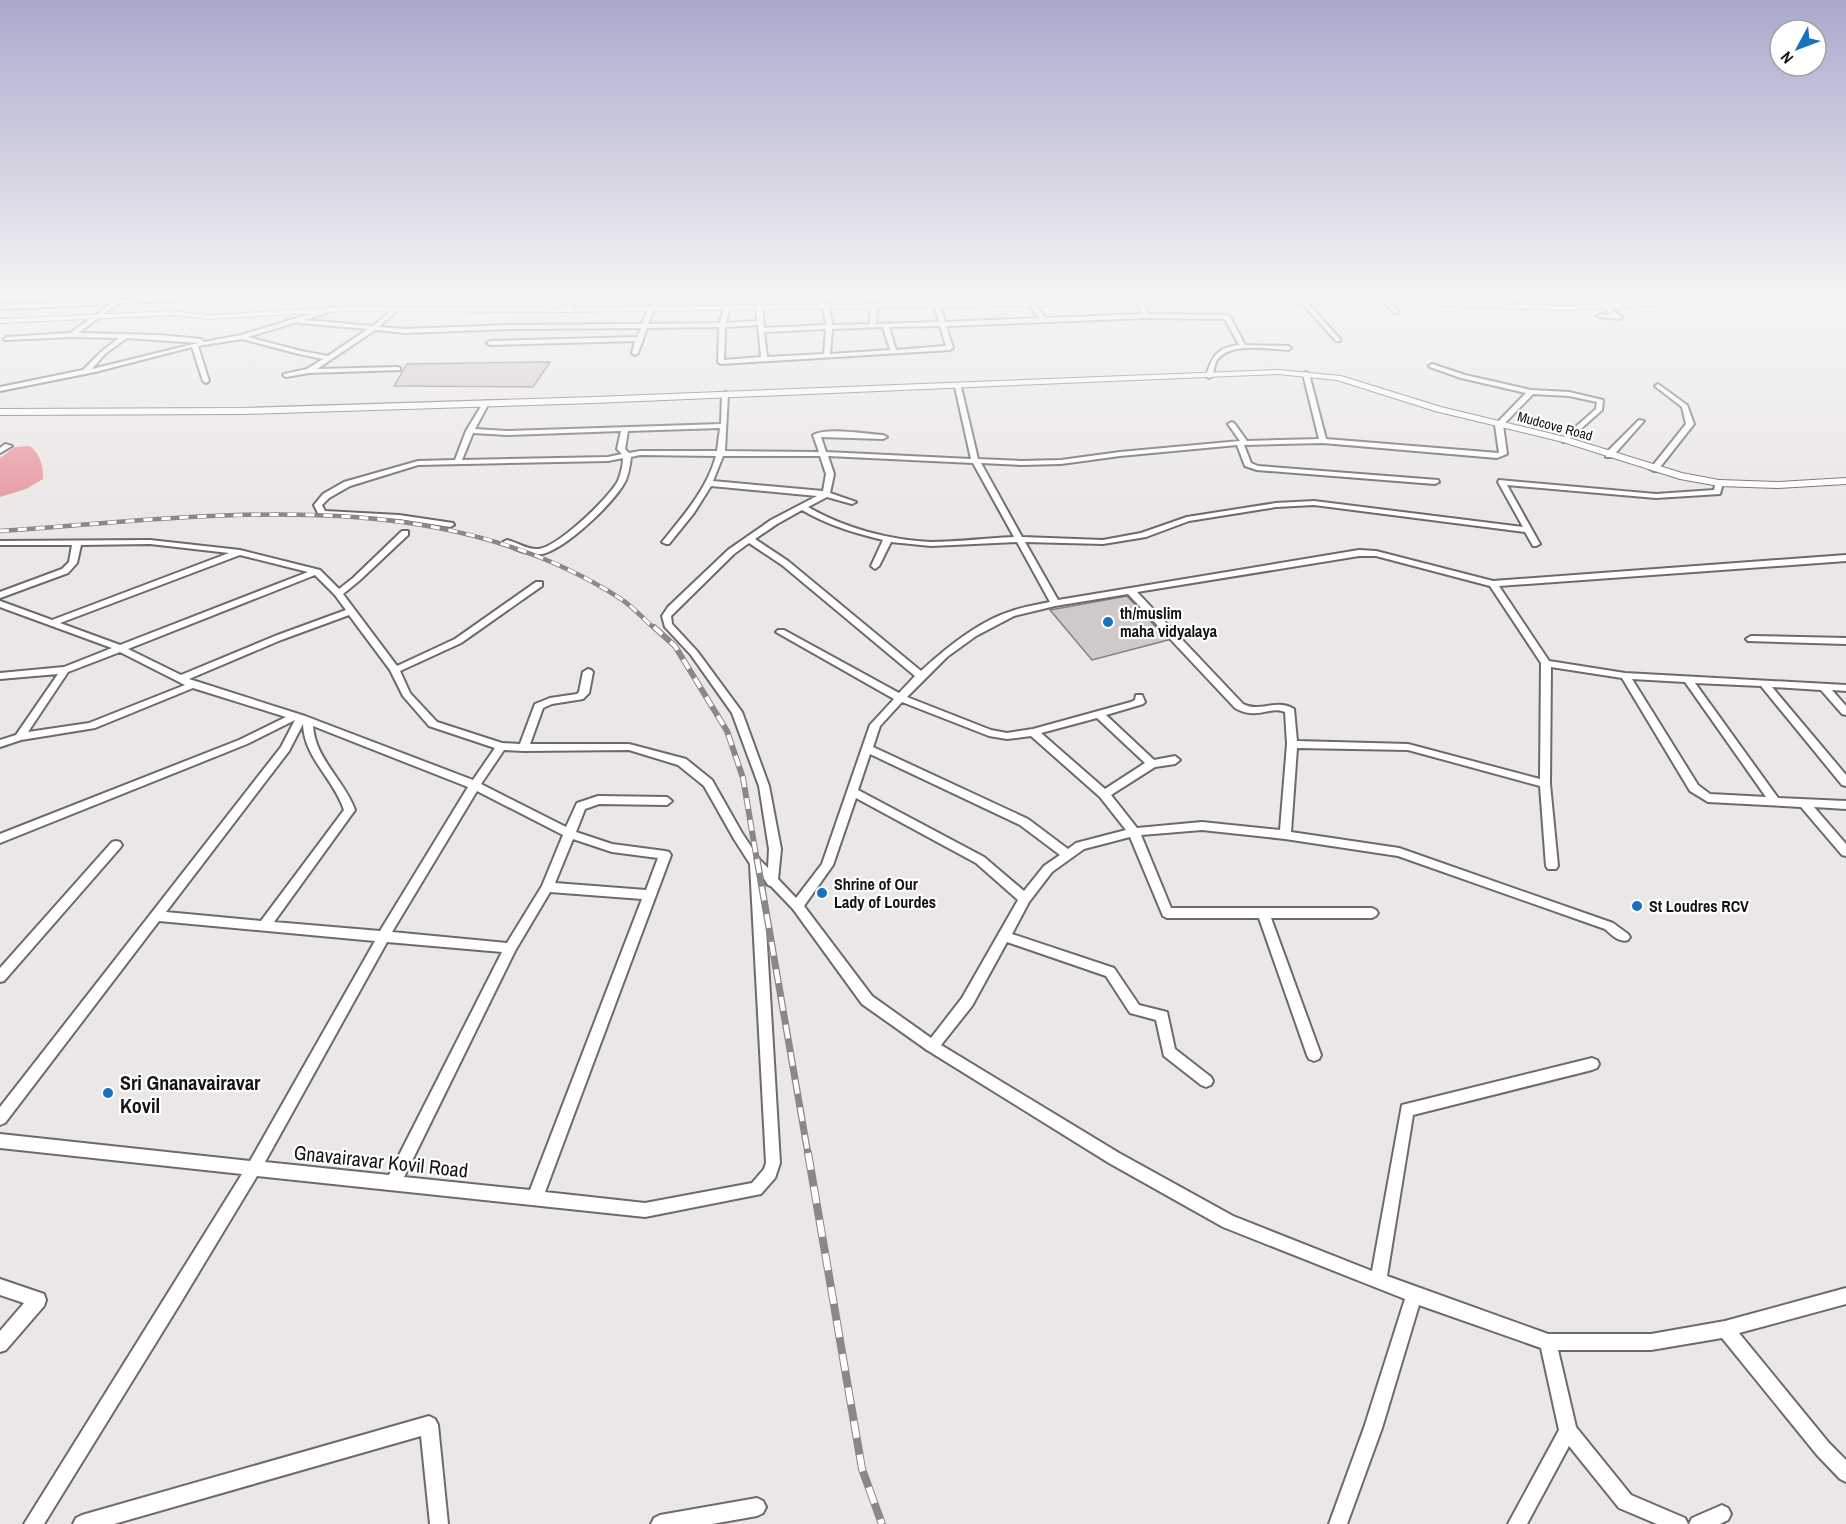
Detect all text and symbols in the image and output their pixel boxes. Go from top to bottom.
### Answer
north arrow [1768,18,1828,78]
text: N [1775,47,1798,69]
street label: Mudcove Road [1515,407,1595,445]
place label: th/muslim maha vidyalaya [1120,602,1218,642]
marker: th/muslim maha vidyalaya [1101,615,1115,629]
place label: Shrine of Our Lady of Lourdes [834,873,936,913]
marker: Shrine of Our Lady of Lourdes [815,886,829,900]
place label: St Loudres RCV [1649,895,1749,917]
marker: St Loudres RCV [1630,899,1644,913]
place label: Sri Gnanavairavar Kovil [120,1069,261,1119]
marker: Sri Gnanavairavar Kovil [101,1086,115,1100]
street label: Gnavairavar Kovil Road [293,1138,469,1184]

